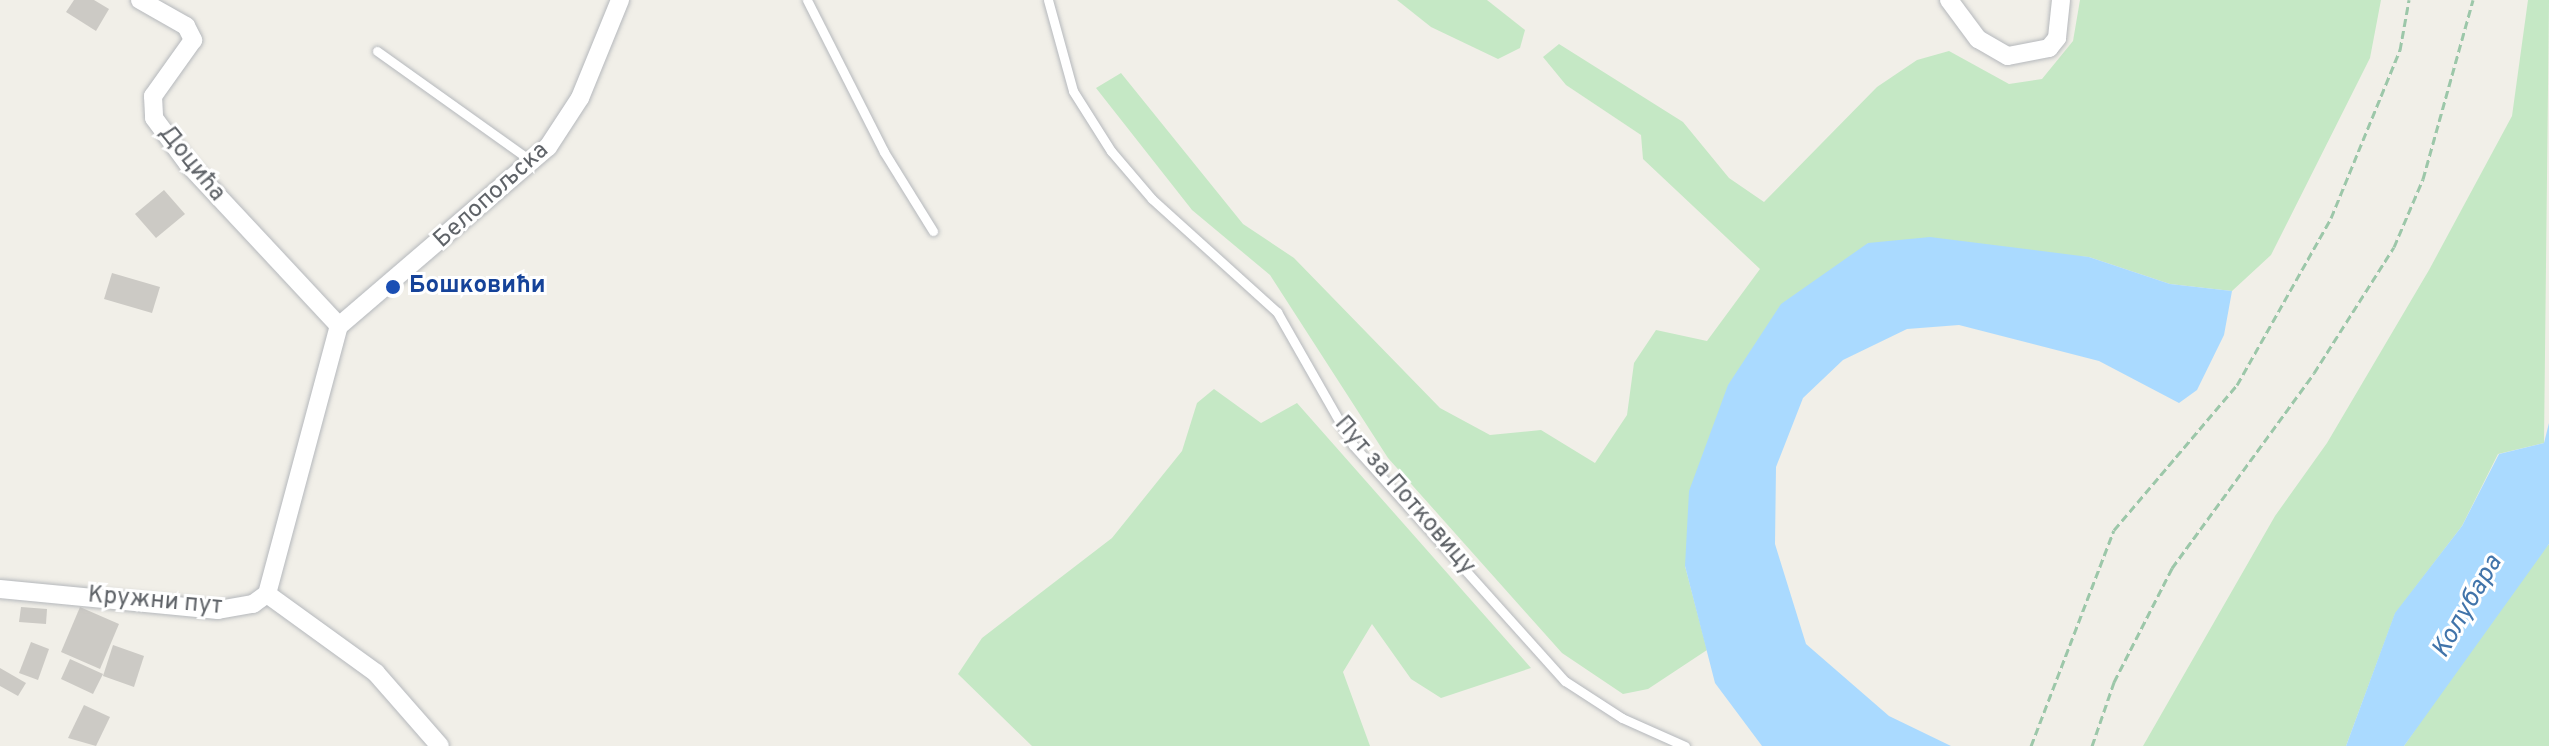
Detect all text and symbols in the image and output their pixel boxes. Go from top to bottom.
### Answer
street label: Доцића [152,120,230,208]
street label: Белопољска [429,137,555,255]
place label: Бошковићи [409,273,546,301]
marker: Бошковићи [384,278,402,296]
street label: Пут за Потковицу [1327,411,1481,581]
water label: Колубара [2426,550,2510,664]
street label: Кружни пут [87,582,223,622]

